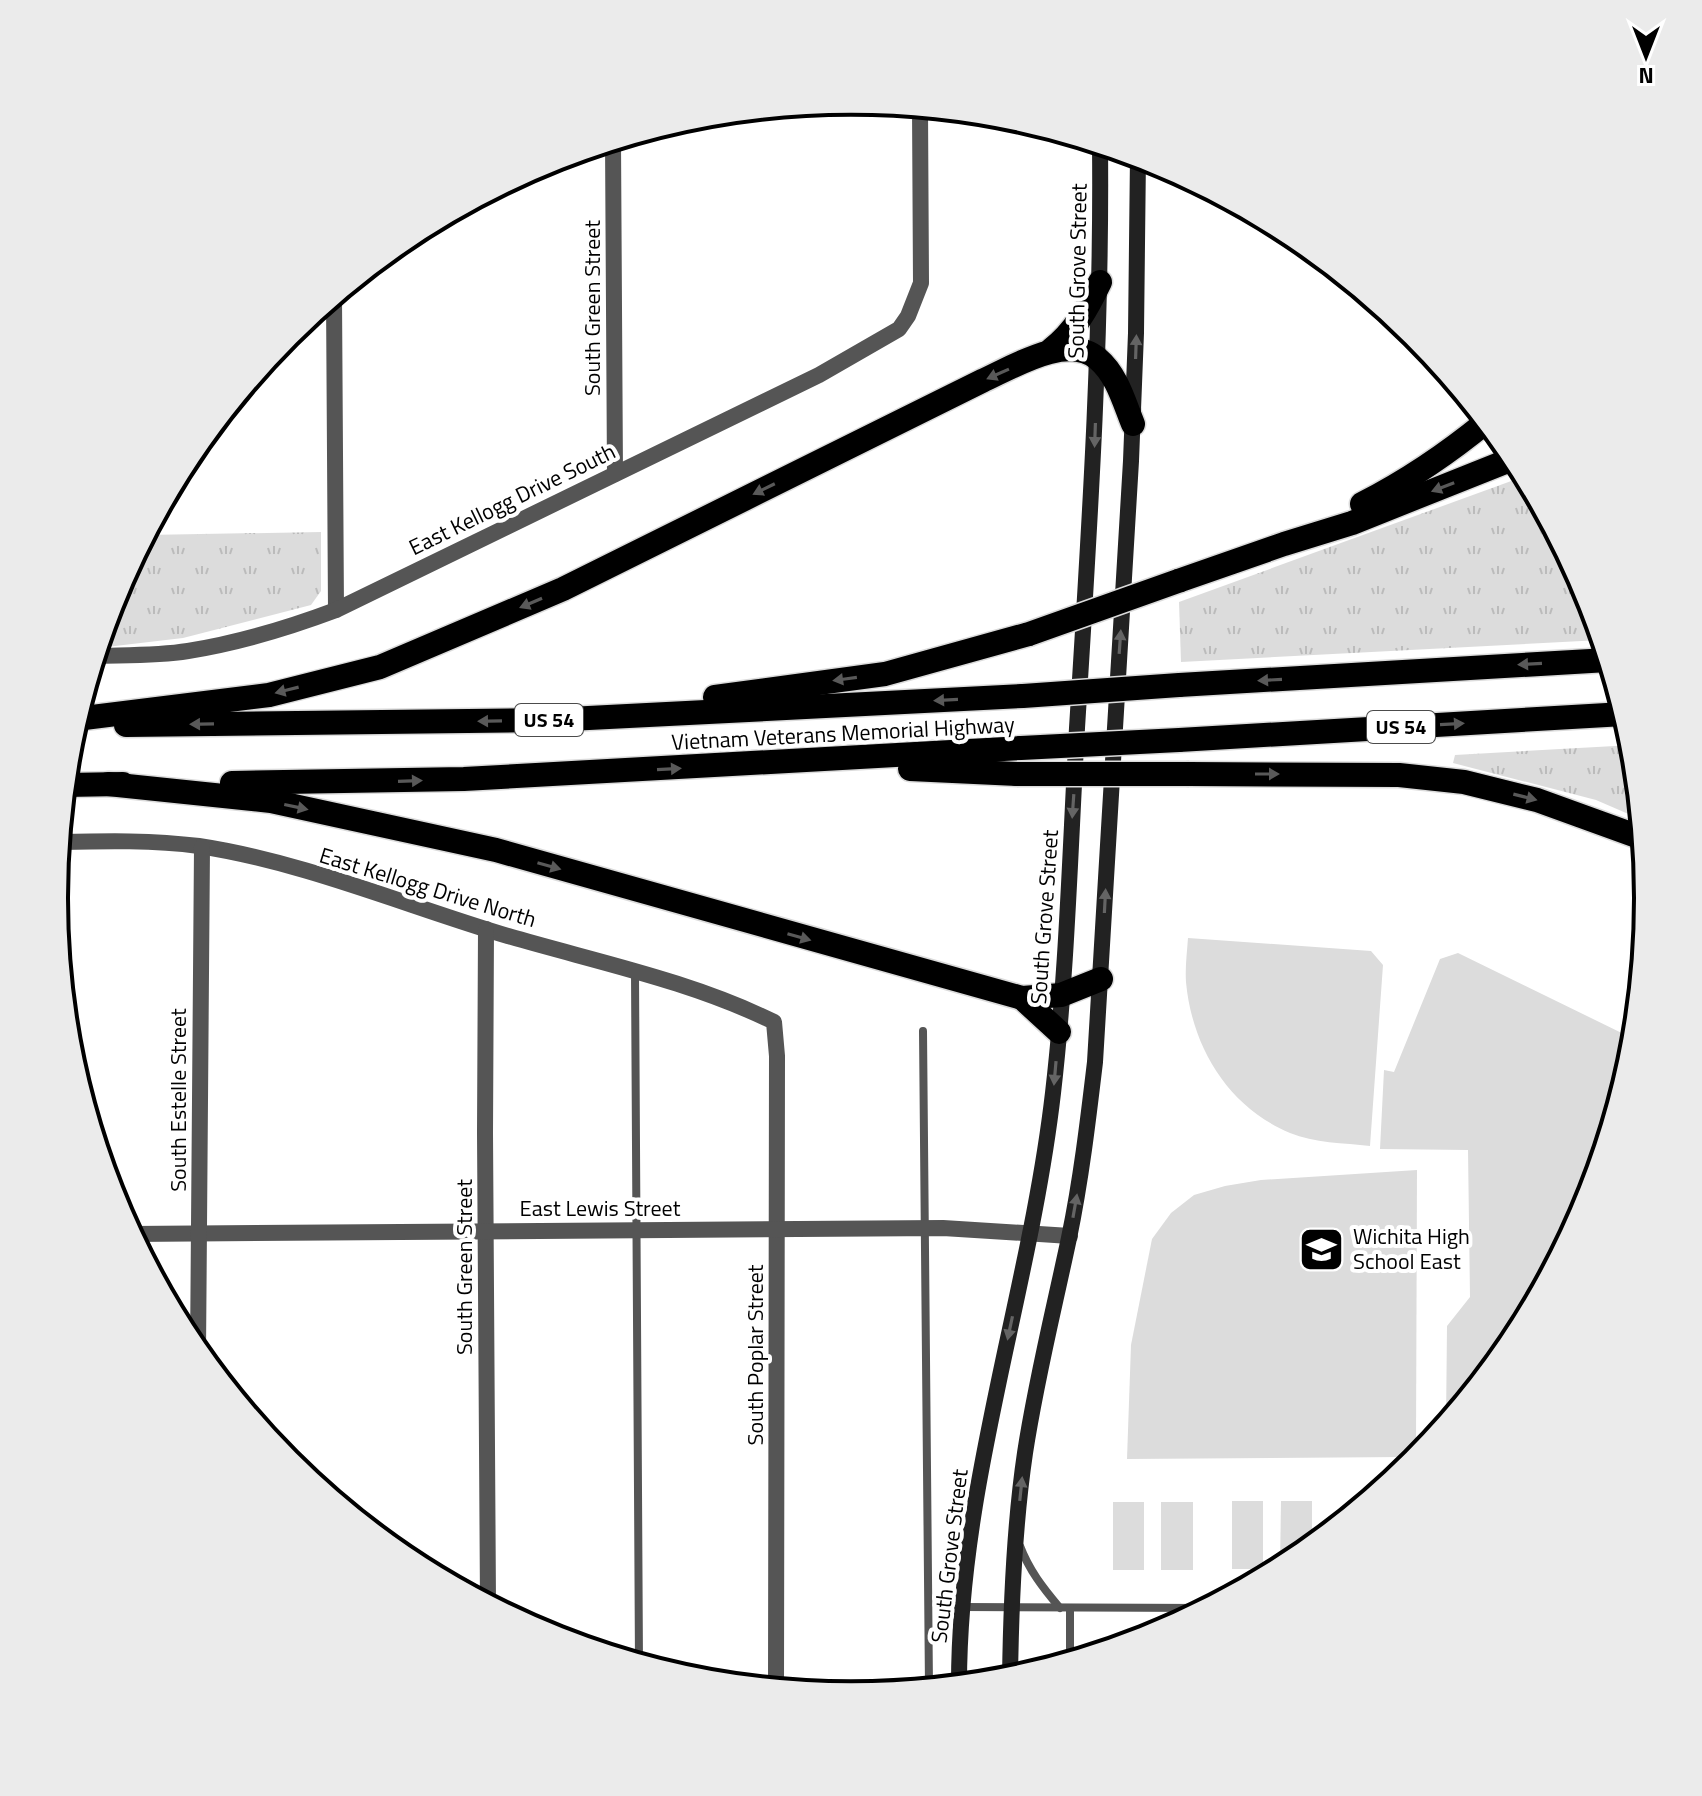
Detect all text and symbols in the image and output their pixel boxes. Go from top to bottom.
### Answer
north arrow [1606,16,1686,96]
text: N [1638,59,1654,93]
street label: South Grove Street [1058,183,1096,359]
street label: South Green Street [575,220,609,396]
one-way arrow [1129,333,1142,359]
one-way arrow [986,367,1009,381]
one-way arrow [1088,423,1101,448]
street label: East Kellogg Drive South [403,434,621,564]
one-way arrow [1431,481,1455,494]
one-way arrow [753,482,776,496]
one-way arrow [519,596,543,609]
one-way arrow [1114,629,1127,654]
one-way arrow [1517,658,1542,671]
one-way arrow [832,673,857,686]
one-way arrow [1257,674,1282,687]
one-way arrow [274,685,299,697]
one-way arrow [933,693,958,706]
road number: US 54 [515,704,583,736]
street label: Vietnam Veterans Memorial Highway [671,707,1016,759]
road number: US 54 [1367,711,1435,743]
one-way arrow [477,715,502,727]
one-way arrow [1440,717,1465,730]
one-way arrow [189,718,214,730]
one-way arrow [657,762,682,775]
one-way arrow [1255,768,1280,780]
one-way arrow [398,775,423,788]
one-way arrow [1512,792,1537,804]
one-way arrow [1066,794,1079,819]
one-way arrow [284,801,309,814]
street label: South Grove Street [1021,828,1067,1005]
street label: East Kellogg Drive North [315,838,541,936]
one-way arrow [537,860,562,872]
one-way arrow [1098,888,1111,913]
one-way arrow [788,931,812,944]
street label: South Estelle Street [161,1008,195,1192]
one-way arrow [1048,1061,1061,1086]
street label: South Green Street [447,1179,481,1355]
street label: East Lewis Street [520,1191,681,1225]
one-way arrow [1069,1194,1081,1219]
place label: Wichita High School East [1353,1219,1470,1278]
school or university icon: Wichita High School East [1298,1225,1346,1273]
street label: South Poplar Street [738,1264,772,1446]
one-way arrow [1003,1316,1016,1341]
street label: South Grove Street [921,1467,977,1645]
one-way arrow [1014,1476,1027,1501]

